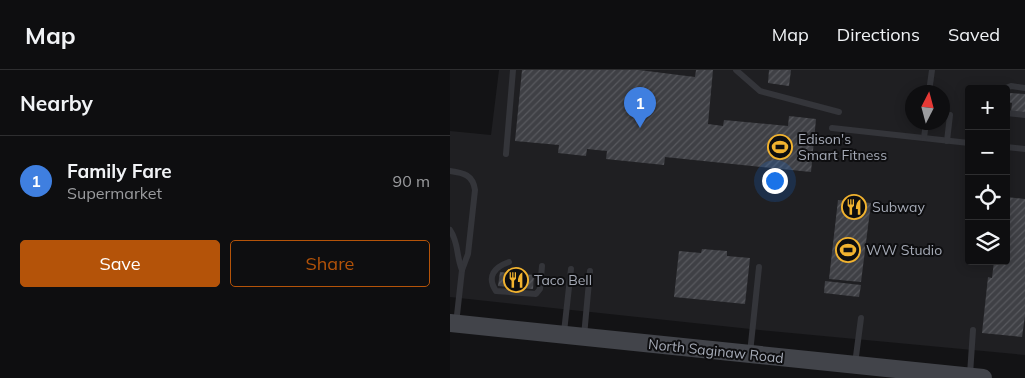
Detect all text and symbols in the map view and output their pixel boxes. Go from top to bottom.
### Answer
text: Map [25,20,76,50]
text: Map [772,23,809,46]
text: Directions [837,23,920,46]
text: Saved [948,23,1000,46]
north arrow [905,85,950,130]
map controls [965,85,1010,265]
button: + [965,85,1010,130]
pin: 1 [624,87,656,128]
text: Nearby [20,90,93,116]
place label: Edison's Smart Fitness [798,130,887,164]
button: − [965,130,1010,175]
sports icon: Edison's Smart Fitness [767,134,793,160]
text: Family Fare [67,159,172,183]
your location [762,168,788,194]
text: 1 [31,171,41,191]
text: 90 m [393,171,430,191]
button: locate [965,175,1010,220]
text: Supermarket [67,183,162,203]
restaurant icon: Subway [841,194,867,220]
place label: Subway [872,198,925,216]
button: layers [965,220,1010,265]
sports icon: WW Studio [835,237,861,263]
button: Save [20,240,220,287]
button: Share [230,240,430,287]
place label: WW Studio [866,241,942,259]
restaurant icon: Taco Bell [503,267,529,293]
place label: Taco Bell [534,271,592,289]
street label: North Saginaw Road [647,335,785,367]

